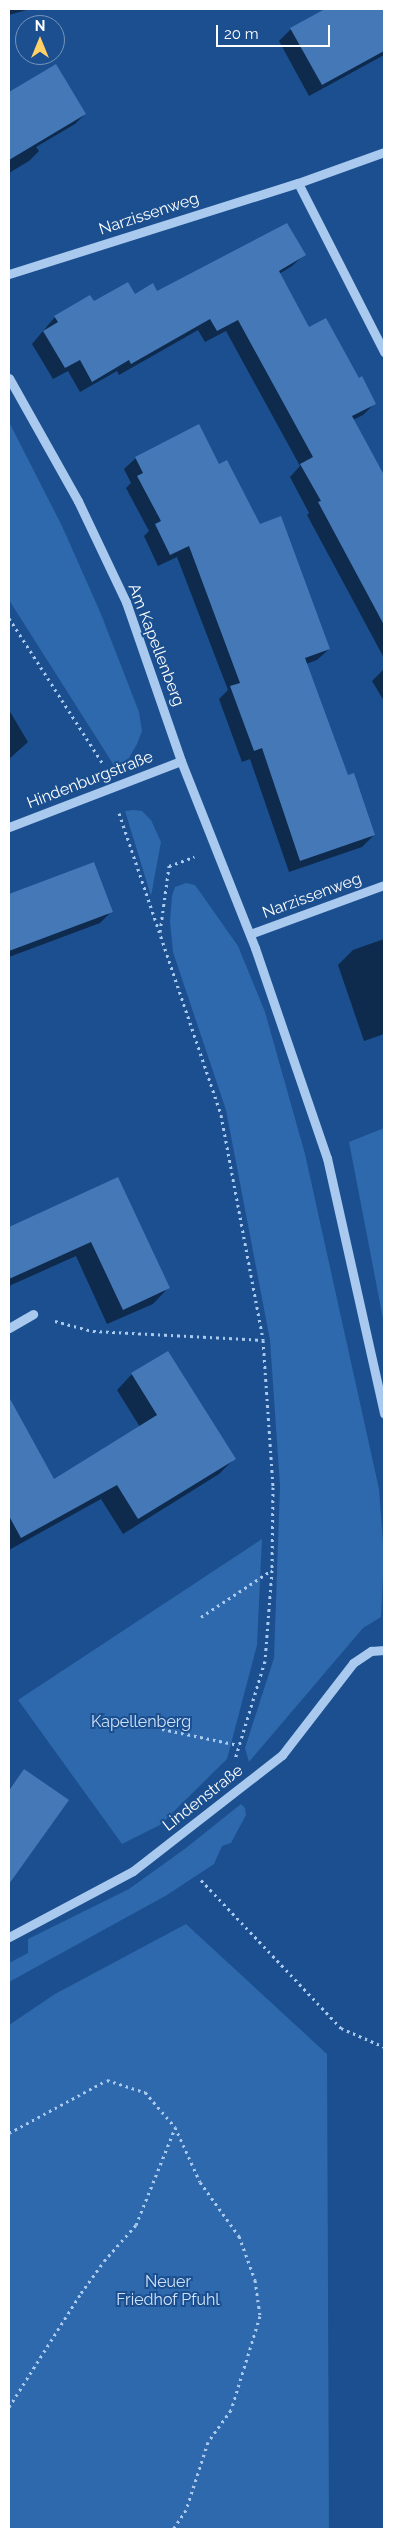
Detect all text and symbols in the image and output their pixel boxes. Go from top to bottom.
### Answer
north arrow [15,15,65,65]
scale bar [218,15,332,47]
text: N [35,18,45,34]
text: 20 m [224,25,259,43]
street label: Narzissenweg [97,189,201,239]
street label: Am Kapellenberg [124,581,188,709]
street label: Hindenburgstraße [24,747,156,813]
street label: Narzissenweg [260,869,364,923]
park label: Kapellenberg [91,1712,191,1732]
street label: Lindenstraße [159,1761,247,1835]
park label: Neuer Friedhof Pfuhl [116,2272,220,2310]

